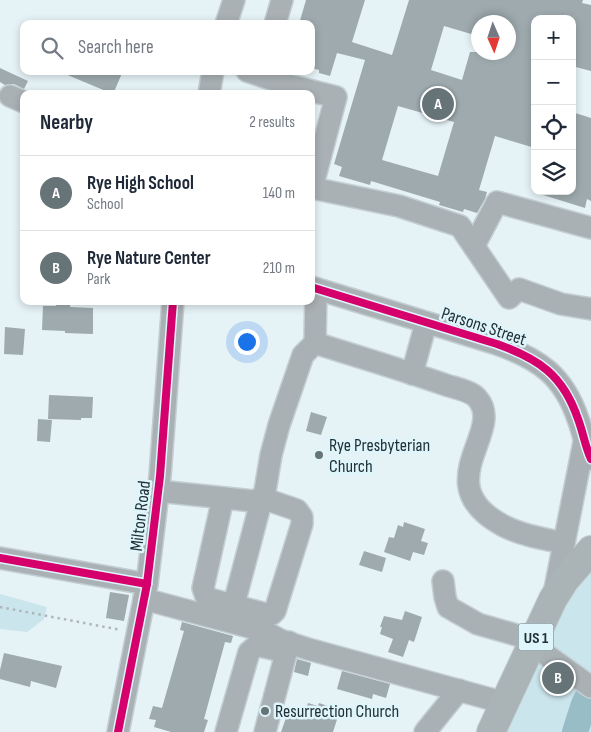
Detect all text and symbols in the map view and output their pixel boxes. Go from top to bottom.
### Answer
north arrow [471,15,516,60]
map controls [531,15,576,195]
button: + [531,15,576,60]
search box [20,20,315,75]
icon: search [38,34,66,62]
text: Search here [78,36,154,59]
button: − [531,60,576,105]
pin: A [422,85,454,123]
button: locate [531,105,576,150]
text: Nearby [40,110,93,135]
text: 2 results [249,113,295,132]
button: layers [531,150,576,195]
text: Rye High School [87,172,194,195]
text: A [52,184,60,203]
text: 140 m [263,184,295,203]
text: School [87,195,123,214]
text: Rye Nature Center [87,247,211,270]
text: B [52,259,60,278]
text: 210 m [263,259,295,278]
text: Park [87,270,110,289]
street label: Parsons Street [439,303,529,350]
your location [234,329,260,355]
place label: Rye Presbyterian Church [329,435,430,477]
marker: Rye Presbyterian Church [313,449,325,461]
street label: Milton Road [126,480,155,552]
road number: US 1 [518,624,554,650]
pin: B [542,659,574,697]
place label: Resurrection Church [275,701,399,722]
marker: Resurrection Church [259,705,271,717]

